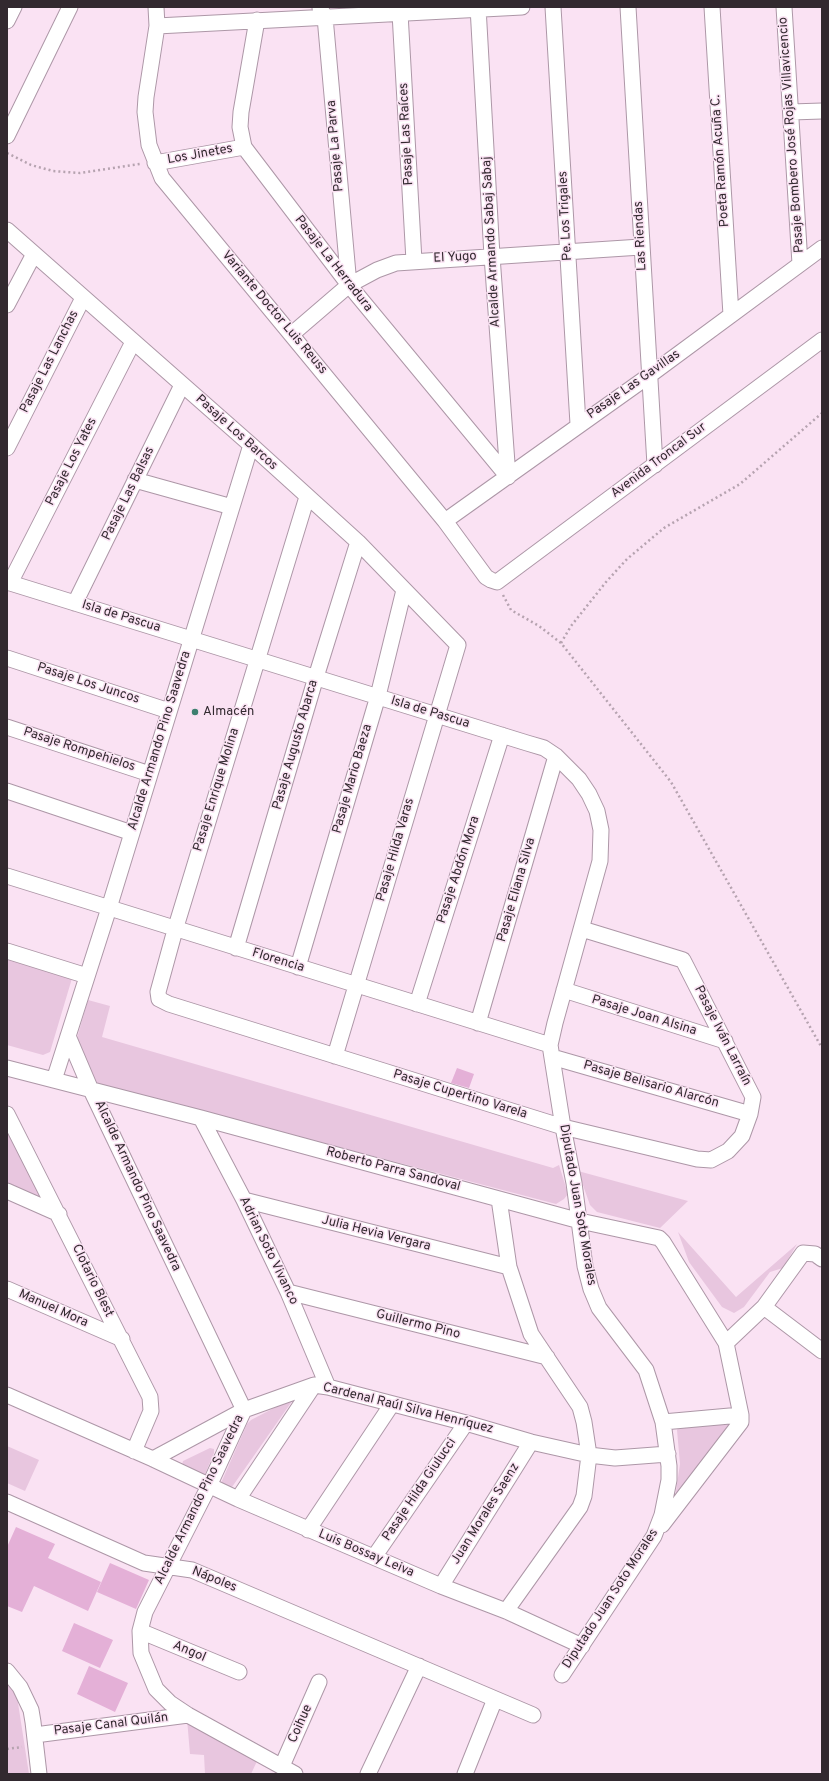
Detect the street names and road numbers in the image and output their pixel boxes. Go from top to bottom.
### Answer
street label: Pasaje Bombero José Rojas Villavicencio [776,16,808,254]
street label: Pasaje Las Raíces [397,82,417,186]
street label: Poeta Ramón Acuña C. [709,94,733,228]
street label: Pasaje La Parva [324,100,348,192]
street label: Los Jinetes [166,142,234,168]
street label: Alcalde Armando Sabaj Sabaj [480,156,504,328]
street label: Pe. Los Trigales [556,171,576,261]
street label: Las Riendas [631,201,651,271]
street label: Pasaje La Herradura [291,213,375,315]
street label: Variante Doctor Luis Reuss [218,248,330,378]
street label: El Yugo [433,249,477,267]
street label: Pasaje Las Lanchas [17,308,83,416]
street label: Pasaje Las Gavillas [584,347,684,423]
street label: Pasaje Los Barcos [192,392,280,474]
street label: Pasaje Los Yates [43,415,101,509]
street label: Avenida Troncal Sur [608,420,710,502]
street label: Pasaje Las Balsas [100,445,158,543]
street label: Isla de Pascua [80,598,162,636]
street label: Alcalde Armando Pino Saavedra [125,649,195,833]
street label: Pasaje Los Juncos [35,660,141,708]
street label: Pasaje Augusto Abarca [270,678,322,812]
street label: Isla de Pascua [389,694,471,732]
street label: Pasaje Mario Baeza [330,723,376,835]
street label: Pasaje Rompehielos [21,725,137,775]
street label: Pasaje Enrique Molina [191,726,243,854]
street label: Pasaje Hilda Varas [374,797,418,903]
street label: Pasaje Abdón Mora [434,814,484,926]
street label: Pasaje Eliana Silva [495,836,539,944]
street label: Florencia [250,946,306,976]
street label: Pasaje Iván Larraín [690,983,754,1089]
street label: Pasaje Joan Alsina [590,993,698,1039]
street label: Pasaje Belisario Alarcón [581,1058,721,1112]
street label: Pasaje Cupertino Varela [391,1067,529,1123]
street label: Alcalde Armando Pino Saavedra [90,1098,184,1274]
street label: Diputado Juan Soto Morales [555,1123,599,1287]
street label: Roberto Parra Sandoval [324,1145,462,1195]
street label: Adrian Soto Vivanco [235,1195,301,1307]
street label: Julia Hevia Vergara [320,1213,432,1255]
street label: Clotario Blest [68,1242,116,1320]
street label: Manuel Mora [16,1287,90,1331]
street label: Guillermo Pino [374,1307,462,1343]
street label: Cardenal Raúl Silva Henríquez [321,1380,495,1438]
street label: Alcalde Armando Pino Saavedra [152,1413,248,1587]
street label: Pasaje Hilda Giulucci [380,1436,460,1544]
street label: Juan Morales Saenz [449,1460,523,1568]
street label: Diputado Juan Soto Morales [560,1526,662,1672]
street label: Luis Bossay Leiva [316,1527,416,1581]
street label: Nápoles [189,1564,239,1596]
street label: Angol [170,1638,208,1666]
street label: Coihue [286,1702,316,1746]
street label: Pasaje Canal Quilán [53,1710,169,1740]

